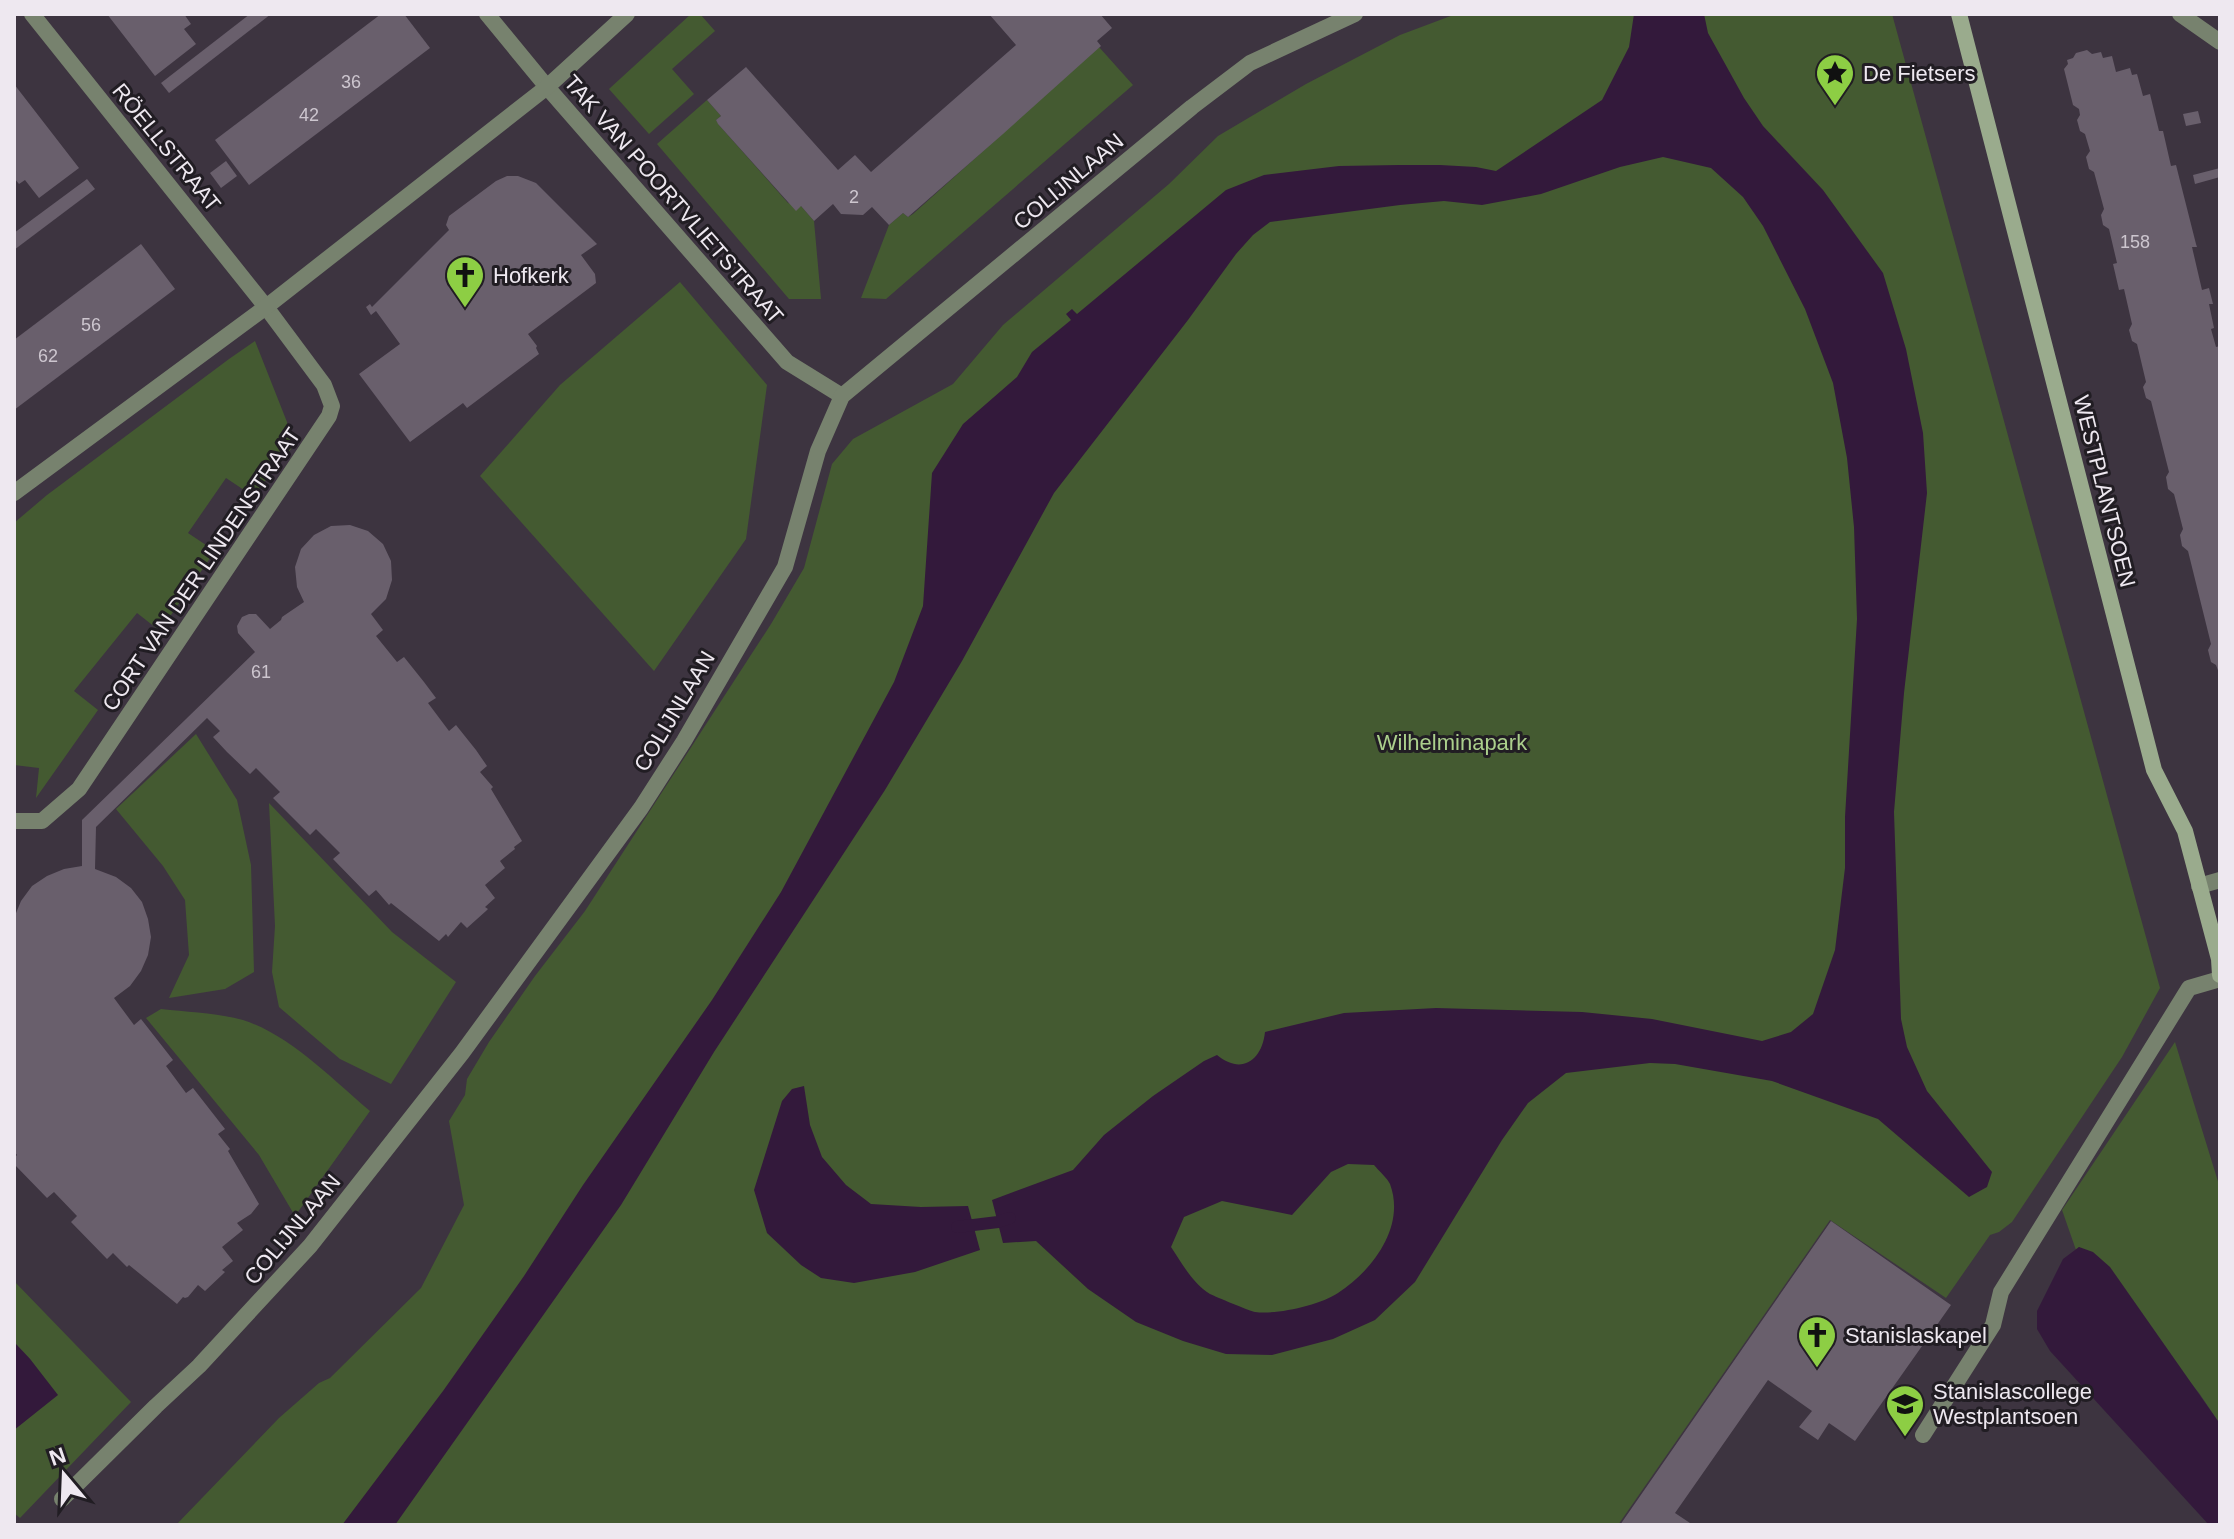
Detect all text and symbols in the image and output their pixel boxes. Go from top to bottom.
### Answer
place icon: De Fietsers [1814,52,1856,107]
place label: De Fietsers [1863,61,1975,86]
street label: TAK VAN POORTVLIETSTRAAT [559,70,788,329]
house number: 36 [341,72,361,92]
street label: RÖELLSTRAAT [107,78,226,216]
house number: 42 [299,105,319,125]
street label: COLIJNLAAN [1008,128,1128,235]
house number: 2 [849,187,859,207]
house number: 158 [2120,232,2150,252]
church icon: Hofkerk [444,254,486,309]
place label: Hofkerk [493,263,570,288]
house number: 56 [81,315,101,335]
house number: 62 [38,346,58,366]
street label: WESTPLANTSOEN [2069,393,2140,590]
street label: CORT VAN DER LINDENSTRAAT [97,423,306,715]
street label: COLIJNLAAN [629,647,720,776]
house number: 61 [251,662,271,682]
park label: Wilhelminapark [1377,730,1528,755]
street label: COLIJNLAAN [239,1169,346,1289]
church icon: Stanislaskapel [1796,1314,1838,1369]
place label: Stanislaskapel [1845,1323,1987,1348]
place label: Stanislascollege Westplantsoen [1933,1379,2092,1429]
school or university icon: Stanislascollege Westplantsoen [1884,1383,1926,1438]
north arrow [24,1435,104,1515]
text: N [46,1442,69,1471]

